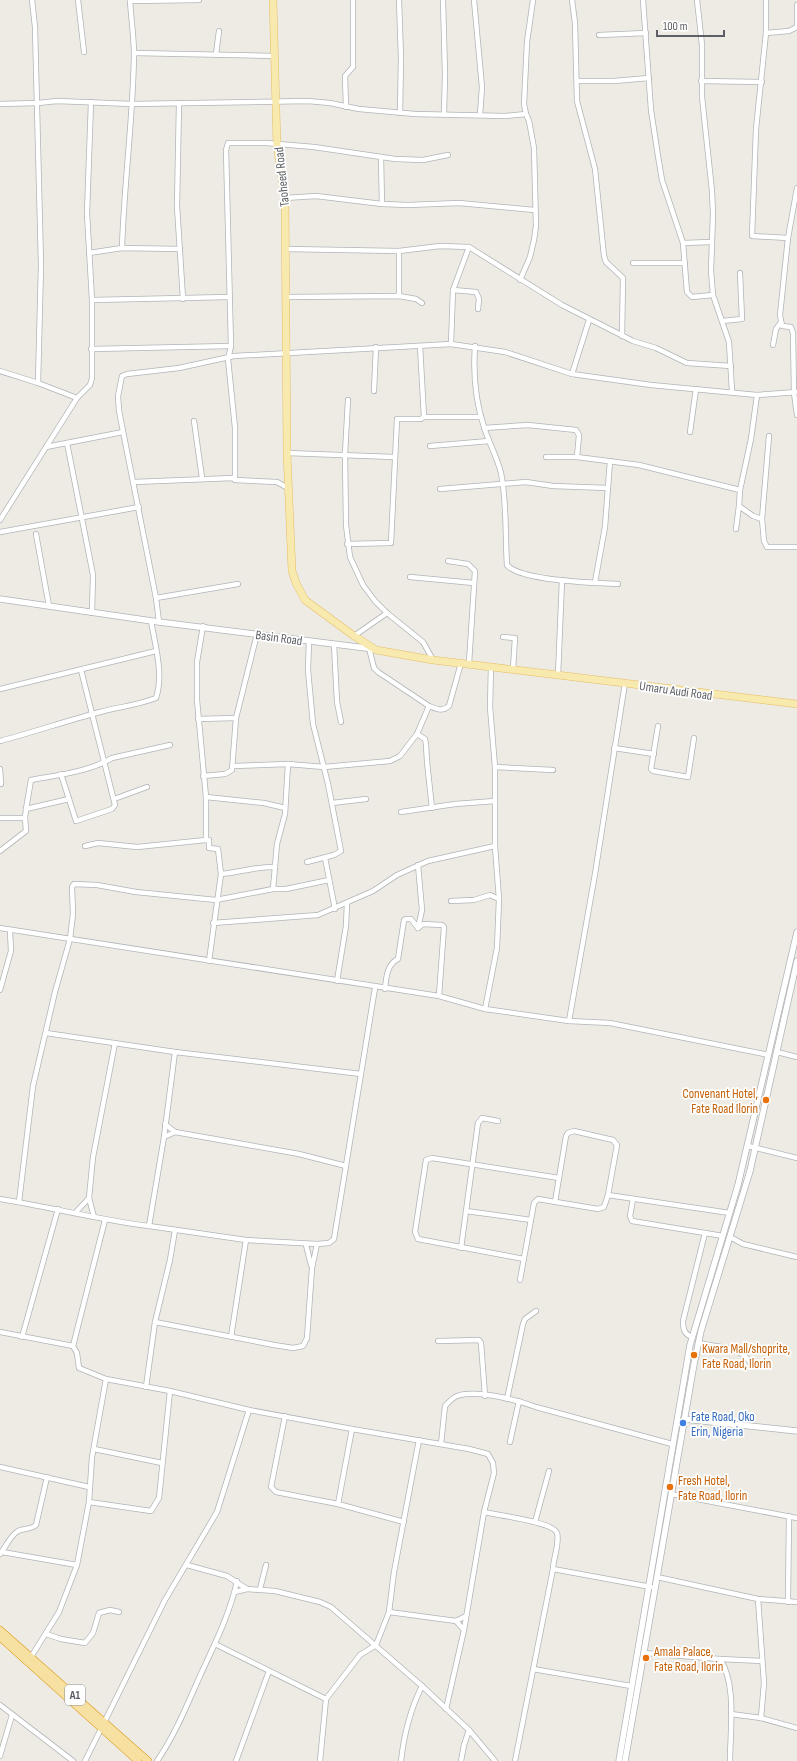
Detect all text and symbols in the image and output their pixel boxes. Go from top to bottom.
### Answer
scale bar [657,12,724,38]
text: 100 m [663,19,688,34]
street label: Taoheed Road [271,146,293,208]
street label: Basin Road [254,627,303,649]
street label: Umaru Audi Road [638,678,713,704]
place label: Convenant Hotel, Fate Road Ilorin [682,1086,758,1117]
marker: Convenant Hotel, Fate Road Ilorin [761,1095,771,1105]
place label: Kwara Mall/shoprite, Fate Road, Ilorin [702,1341,790,1372]
marker: Kwara Mall/shoprite, Fate Road, Ilorin [689,1350,699,1360]
place label: Fate Road, Oko Erin, Nigeria [691,1409,755,1440]
marker: Fate Road, Oko Erin, Nigeria [678,1418,688,1428]
place label: Fresh Hotel, Fate Road, Ilorin [678,1473,747,1504]
marker: Fresh Hotel, Fate Road, Ilorin [665,1482,675,1492]
place label: Amala Palace, Fate Road, Ilorin [653,1644,723,1675]
marker: Amala Palace, Fate Road, Ilorin [641,1653,651,1663]
road number: A1 [65,1685,85,1705]

